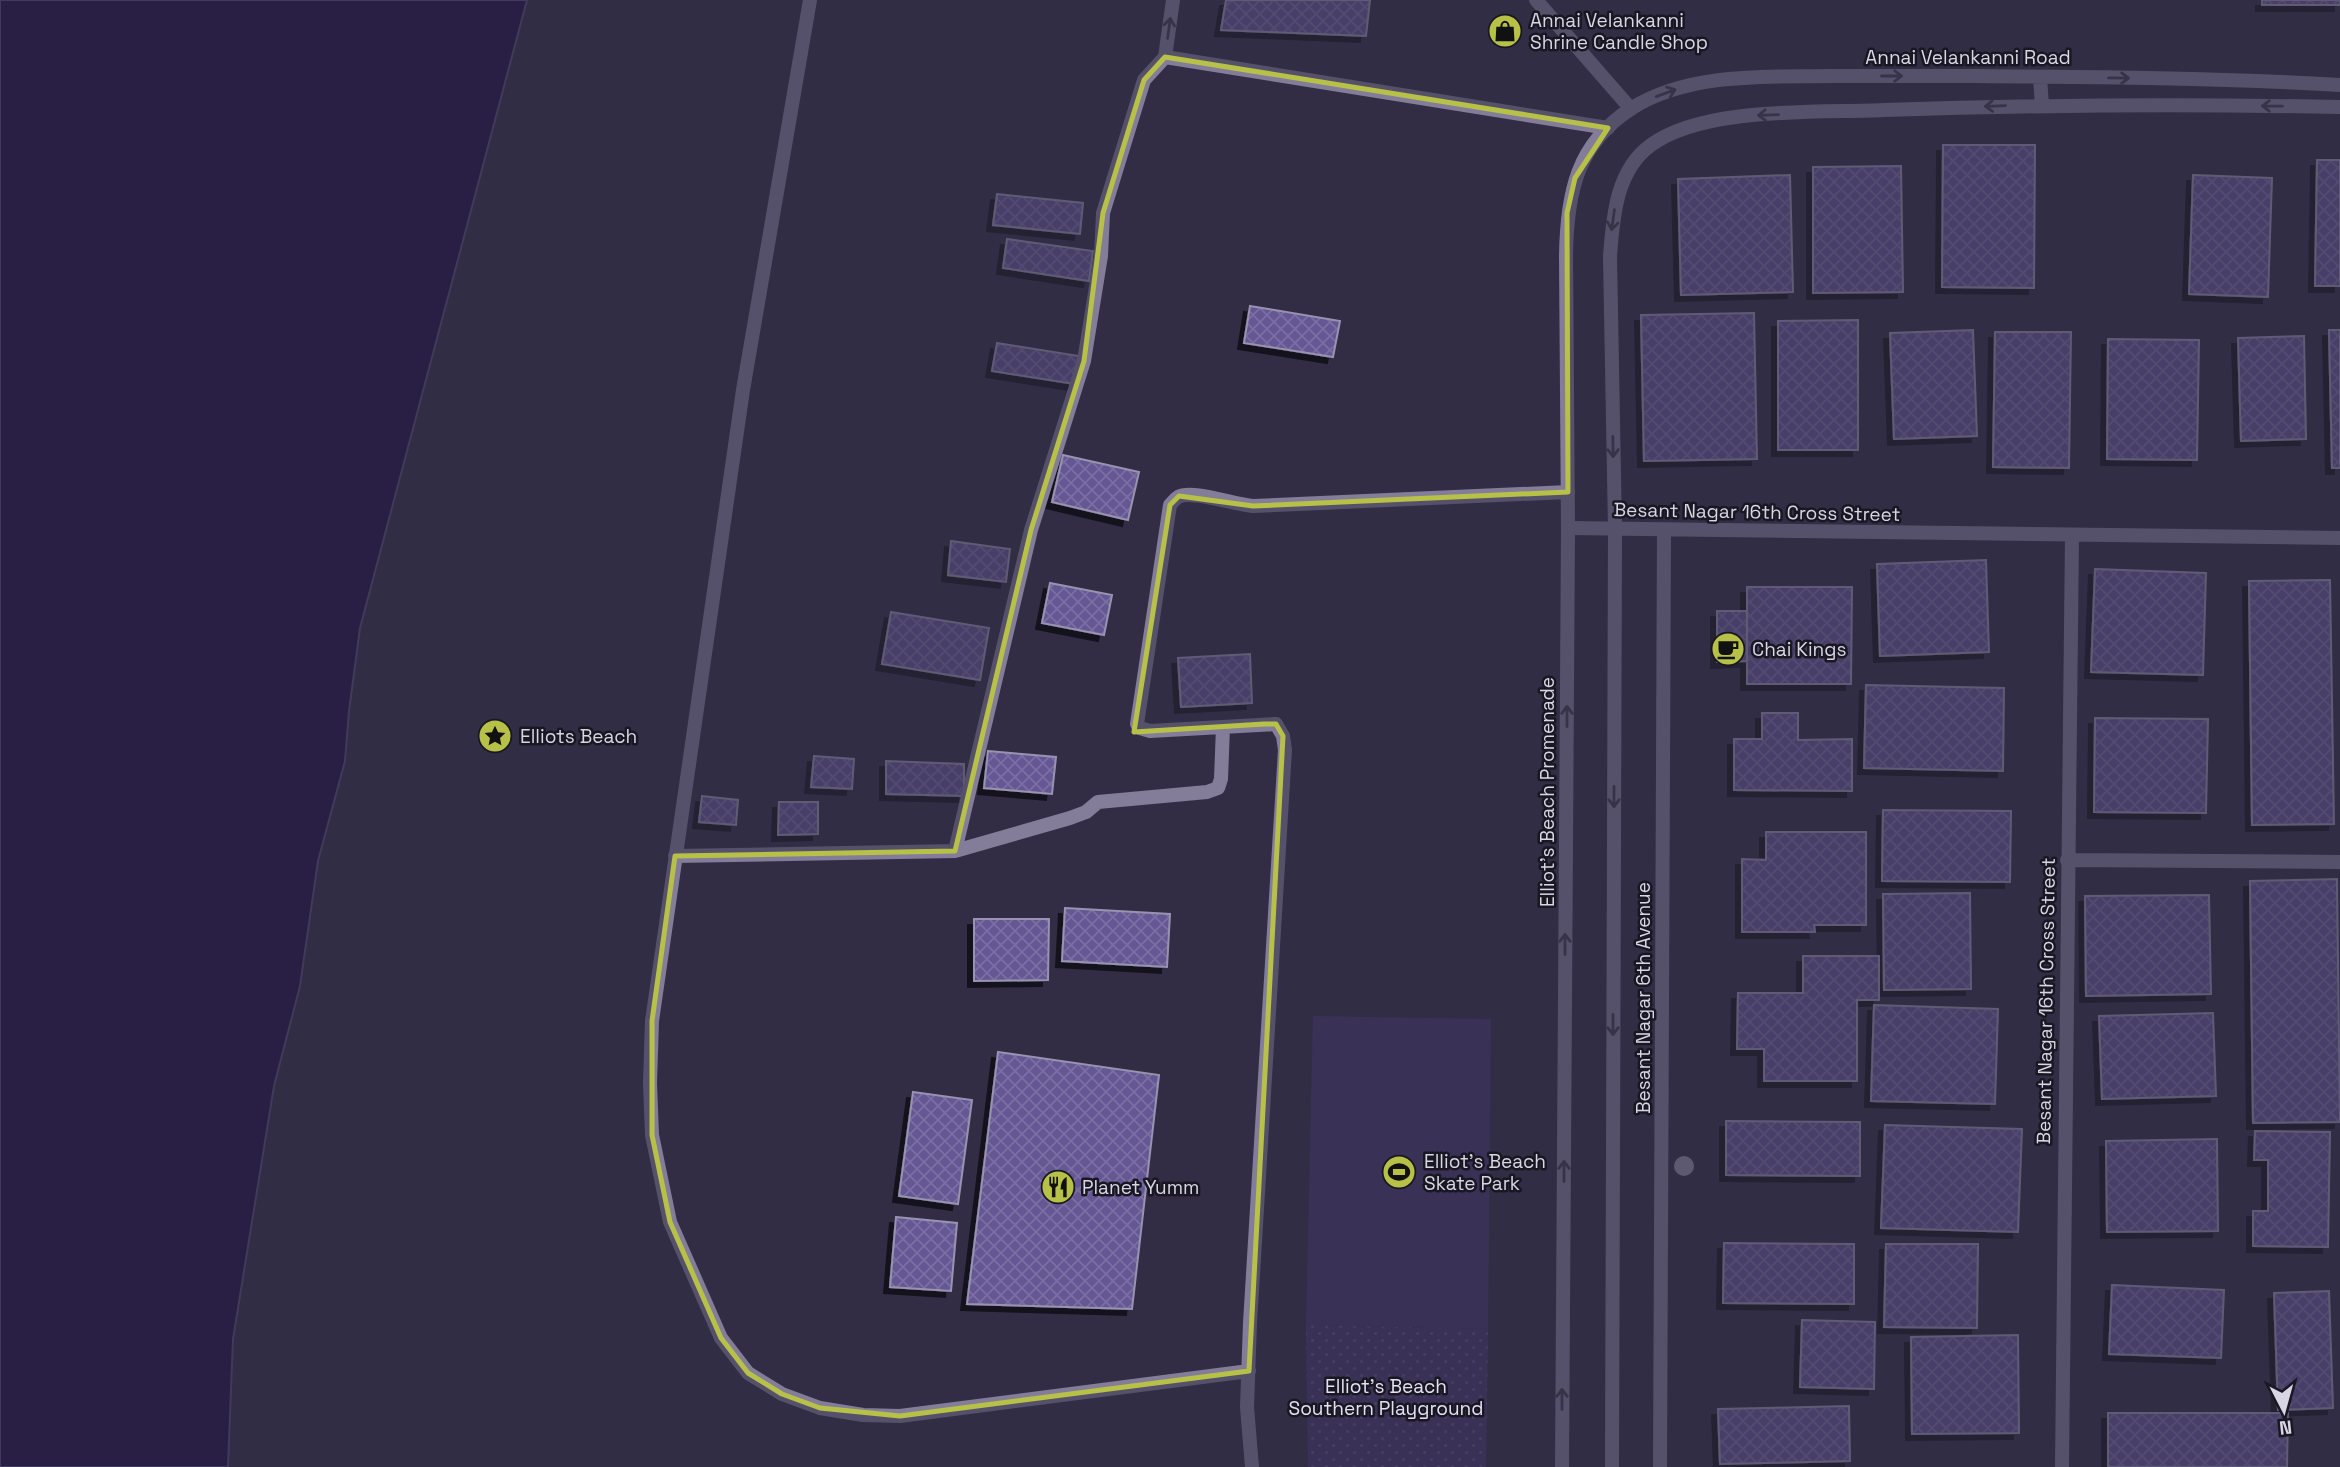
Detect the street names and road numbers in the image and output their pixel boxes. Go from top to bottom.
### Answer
street label: Annai Velankanni Road [1865,45,2071,70]
street label: Besant Nagar 16th Cross Street [1613,497,1901,527]
street label: Elliot's Beach Promenade [1535,677,1560,907]
street label: Besant Nagar 16th Cross Street [2031,857,2061,1145]
street label: Besant Nagar 6th Avenue [1631,882,1656,1114]

